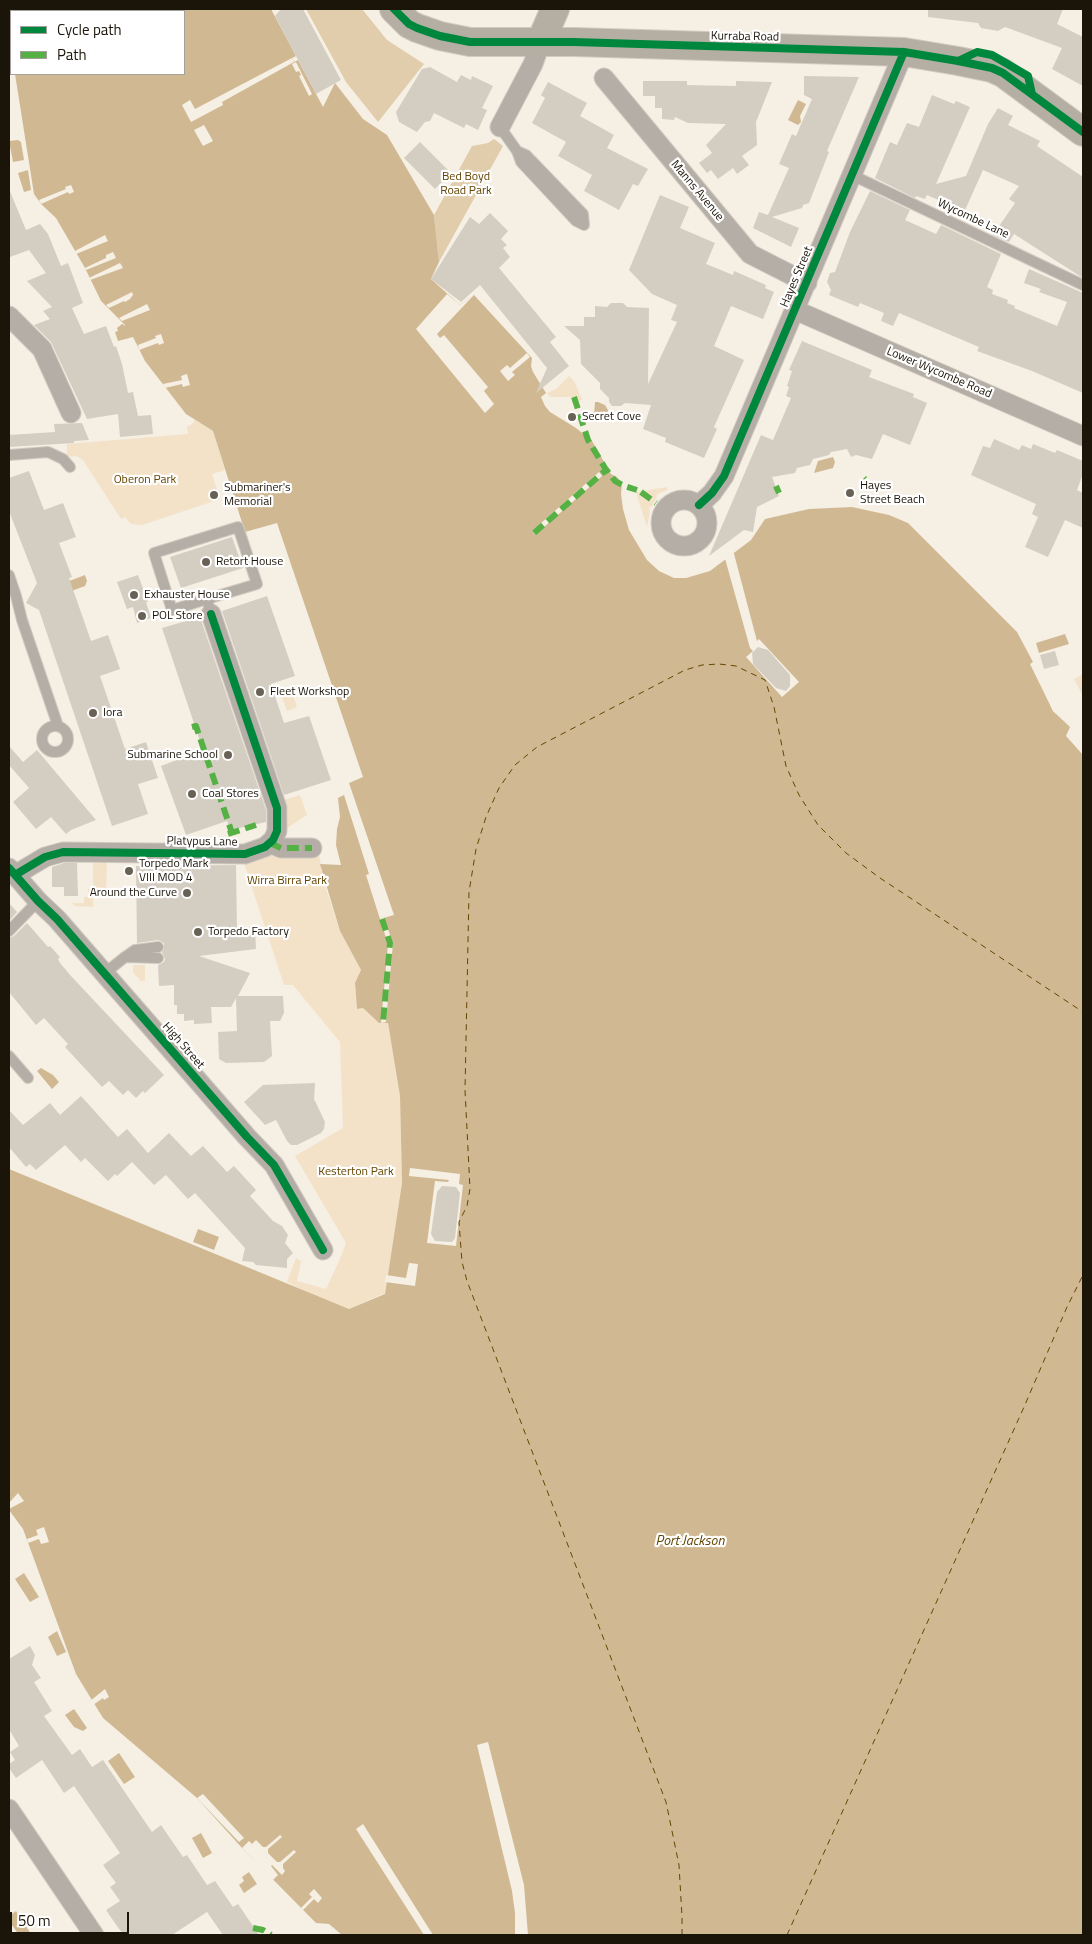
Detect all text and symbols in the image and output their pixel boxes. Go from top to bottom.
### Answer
legend [10,10,185,75]
text: Cycle path [57,18,122,41]
street label: Kurraba Road [711,29,779,45]
text: Path [57,43,87,66]
street label: Manns Avenue [667,158,727,224]
park label: Bed Boyd Road Park [440,170,492,198]
street label: Wycombe Lane [935,196,1011,242]
street label: Hayes Street [778,244,816,310]
street label: Lower Wycombe Road [884,344,994,402]
place label: Secret Cove [582,410,641,424]
marker: Secret Cove [566,411,578,423]
park label: Oberon Park [114,473,176,487]
place label: Hayes Street Beach [860,479,925,507]
place label: Submariner's Memorial [224,481,291,509]
marker: Hayes Street Beach [844,487,856,499]
marker: Submariner's Memorial [208,489,220,501]
place label: Retort House [216,555,283,569]
marker: Retort House [200,556,212,568]
place label: Exhauster House [144,588,230,602]
marker: Exhauster House [128,589,140,601]
place label: POL Store [152,609,202,623]
marker: POL Store [136,610,148,622]
place label: Fleet Workshop [270,685,349,699]
marker: Fleet Workshop [254,686,266,698]
place label: Iora [103,706,122,720]
marker: Iora [87,707,99,719]
place label: Submarine School [127,748,218,762]
marker: Submarine School [222,749,234,761]
place label: Coal Stores [202,787,259,801]
marker: Coal Stores [186,788,198,800]
street label: Platypus Lane [166,834,238,850]
place label: Torpedo Mark VIII MOD 4 [139,857,208,885]
marker: Torpedo Mark VIII MOD 4 [123,865,135,877]
park label: Wirra Birra Park [247,874,327,888]
place label: Around the Curve [90,886,177,900]
marker: Around the Curve [181,887,193,899]
place label: Torpedo Factory [208,925,289,939]
marker: Torpedo Factory [192,926,204,938]
street label: High Street [159,1020,207,1072]
park label: Kesterton Park [318,1165,394,1179]
water label: Port Jackson [656,1534,724,1550]
scale bar [12,1902,131,1934]
text: 50 m [18,1909,51,1932]

